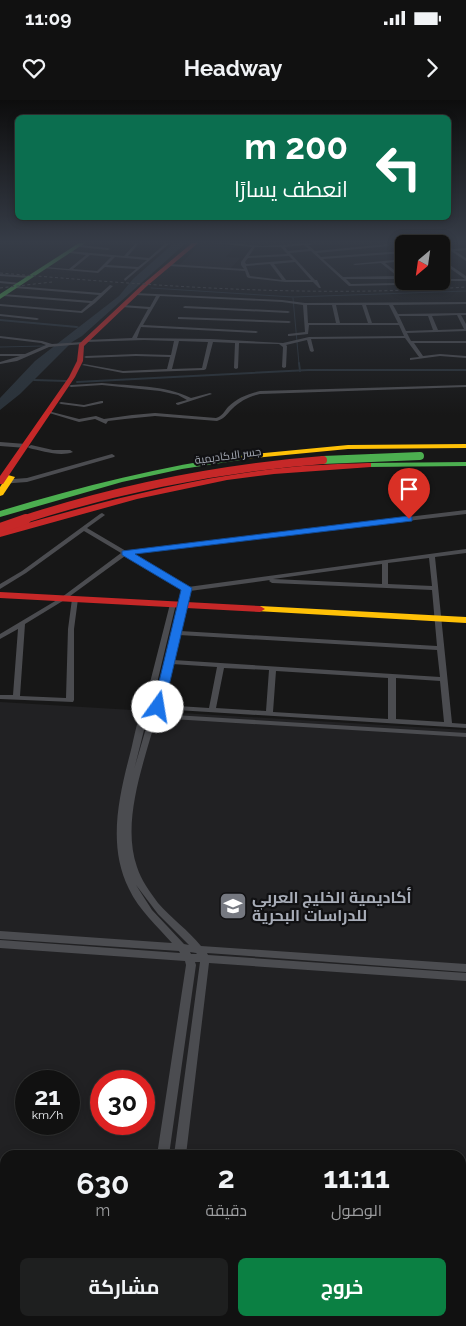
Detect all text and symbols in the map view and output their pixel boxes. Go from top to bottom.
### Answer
text: 11:09 [25,7,71,29]
icon: heart [20,54,48,82]
icon: forward [418,54,446,82]
text: Headway [184,55,282,81]
text: 200 m [244,126,348,167]
icon: left [366,135,431,200]
text: انعطف يسارًا [234,176,348,202]
north arrow [395,235,450,290]
map controls [395,235,450,290]
street label: جسر الاكاديمية [194,445,262,467]
pin [388,468,430,519]
icon: arrive [395,475,423,503]
position arrow [131,680,183,732]
place label: أكاديمية الخليج العربي للدراسات البحرية [252,887,412,925]
school or university icon: أكاديمية الخليج العربي للدراسات البحرية [218,891,248,921]
speed limit sign: 30 [90,1070,155,1135]
text: 21 [34,1081,61,1111]
text: km/h [32,1108,63,1122]
text: 2 [218,1160,235,1195]
text: 11:11 [323,1160,390,1195]
text: 630 [76,1166,129,1201]
text: m [95,1201,110,1220]
text: دقيقة [205,1201,247,1220]
text: الوصول [331,1201,382,1220]
button: مشاركة [20,1258,228,1316]
button: خروج [238,1258,446,1316]

